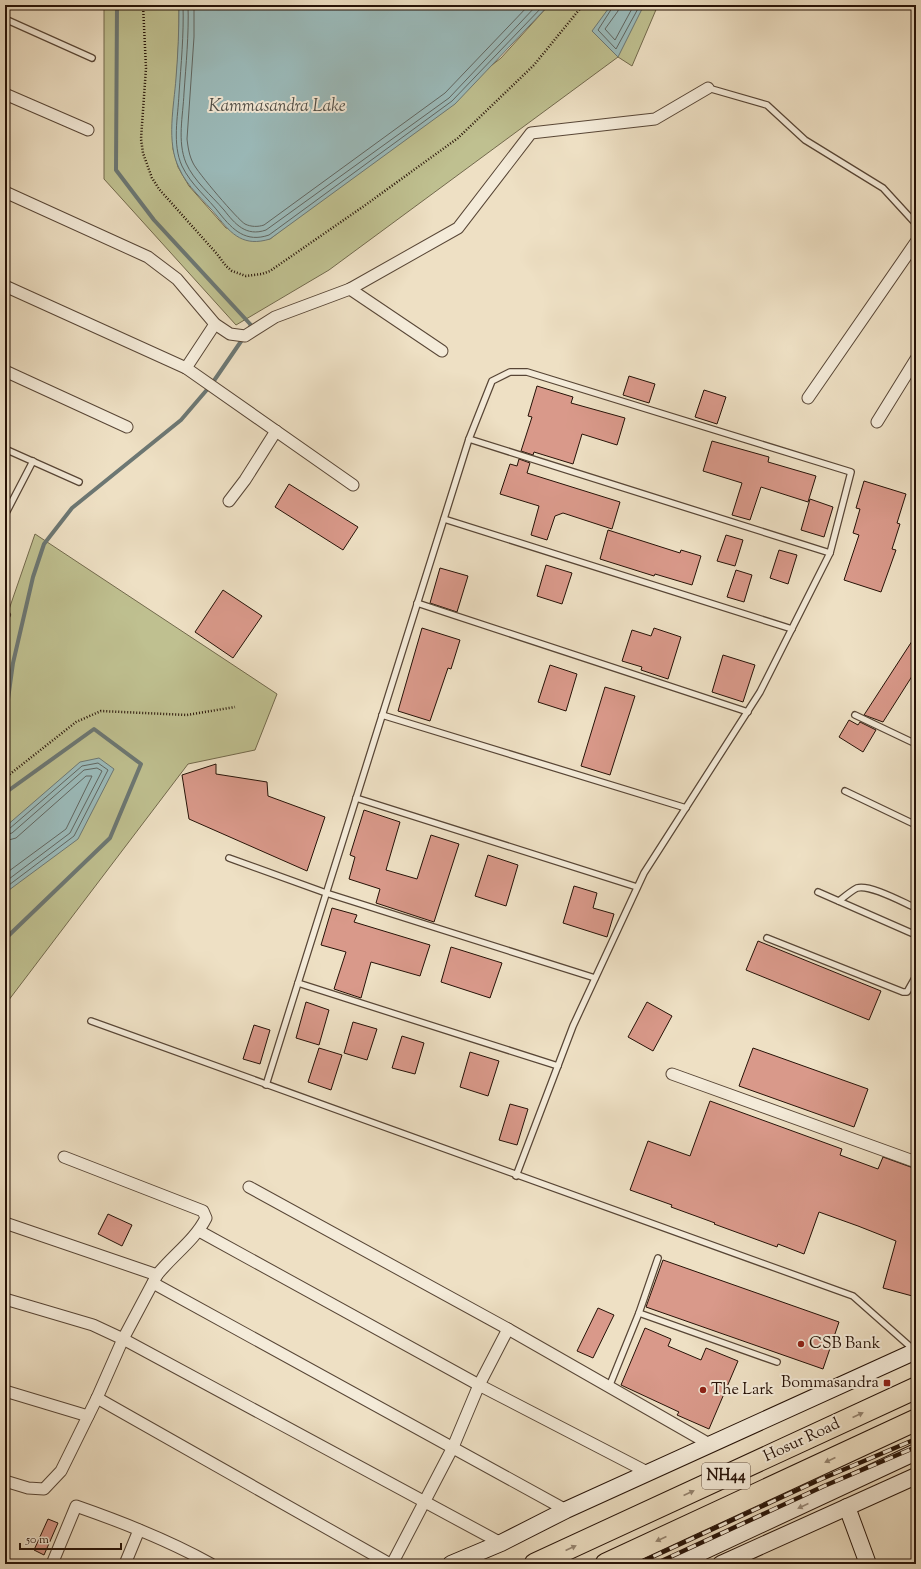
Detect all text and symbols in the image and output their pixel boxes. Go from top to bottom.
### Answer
water label: Kammasandra Lake [208,95,346,119]
place label: CSB Bank [809,1333,881,1356]
marker: CSB Bank [796,1339,806,1349]
place label: Bommasandra [781,1372,880,1395]
marker: Bommasandra [882,1378,892,1388]
place label: The Lark [711,1379,774,1402]
marker: The Lark [698,1385,708,1395]
one-way arrow [852,1412,863,1418]
street label: Hosur Road [760,1413,844,1469]
one-way arrow [824,1457,836,1463]
road number: NH44 [702,1463,750,1489]
one-way arrow [683,1490,695,1496]
one-way arrow [797,1503,808,1509]
scale bar [20,1525,121,1551]
text: 50 m [25,1531,49,1549]
one-way arrow [656,1536,667,1542]
one-way arrow [565,1545,577,1551]

